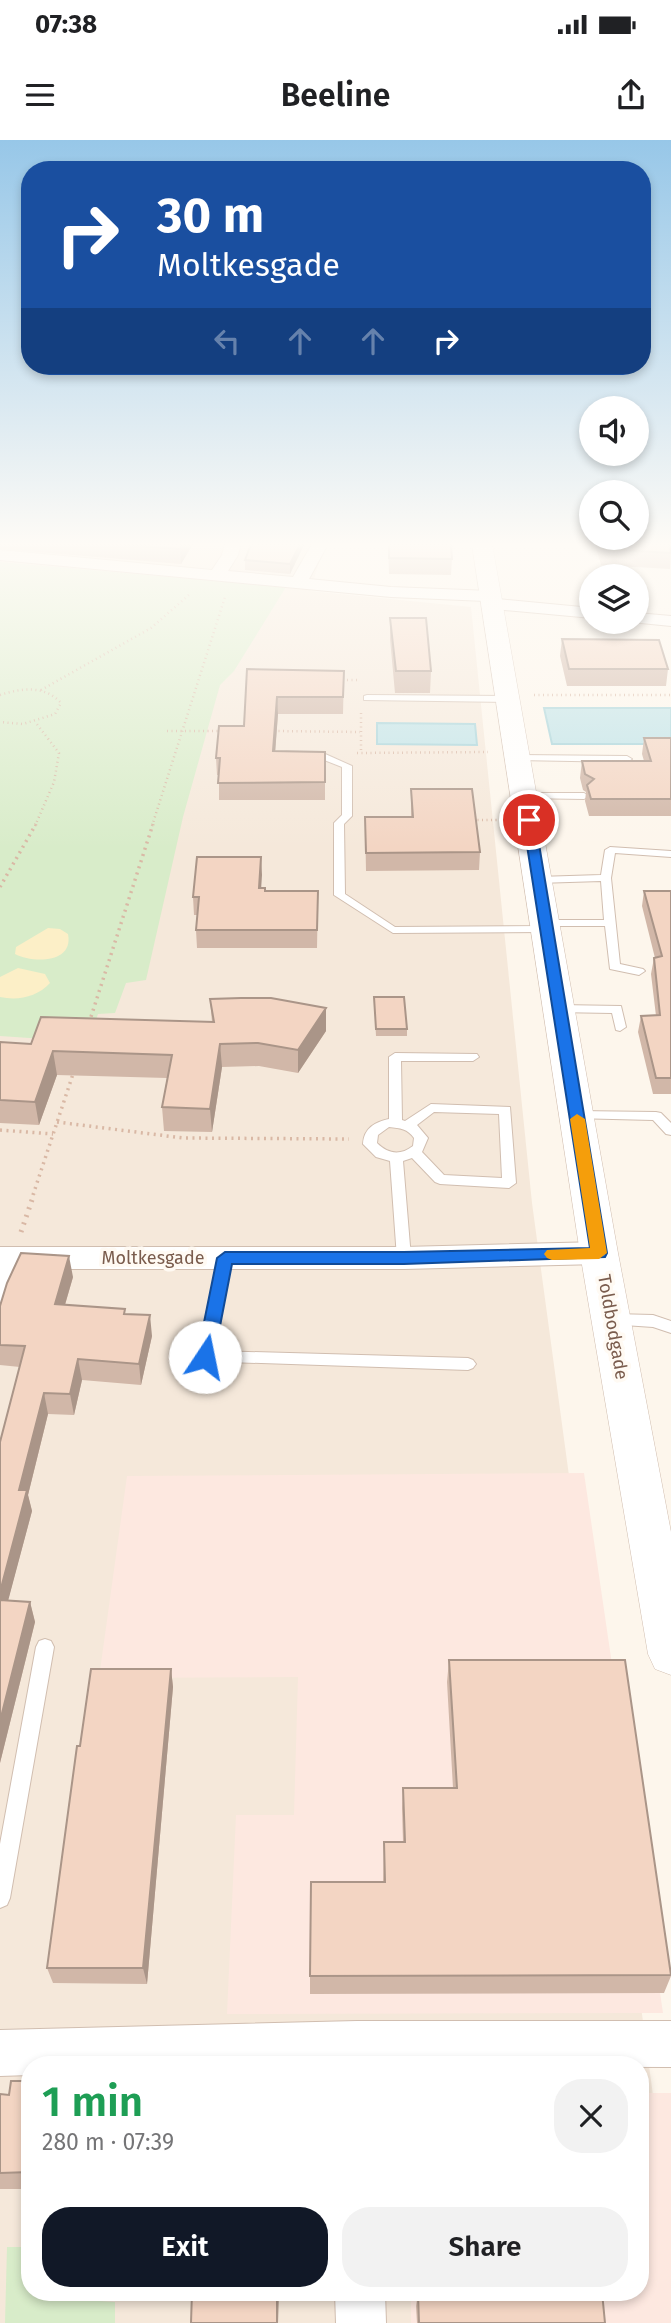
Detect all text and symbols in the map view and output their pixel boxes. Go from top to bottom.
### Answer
text: 07:38 [35,9,97,40]
icon: menu [21,76,59,114]
text: Beeline [281,76,390,114]
icon: share [612,76,650,114]
text: 30 m [157,186,264,245]
icon: right [42,189,133,280]
text: Moltkesgade [157,246,340,284]
icon: left [208,322,246,360]
icon: ahead [281,322,319,360]
icon: ahead [354,322,392,360]
icon: right [427,322,465,360]
map controls [579,396,649,634]
button: sound [579,396,649,466]
button: search [579,480,649,550]
button: layers [579,564,649,634]
pin [499,790,559,850]
icon: arrive [510,801,548,839]
street label: Moltkesgade [102,1247,204,1269]
street label: Toldbodgade [593,1273,633,1381]
position arrow [168,1320,242,1394]
text: 1 min [42,2077,143,2127]
button: close [554,2079,628,2153]
text: 280 m · 07:39 [42,2128,174,2156]
button: Exit [42,2207,328,2287]
button: Share [342,2207,628,2287]

